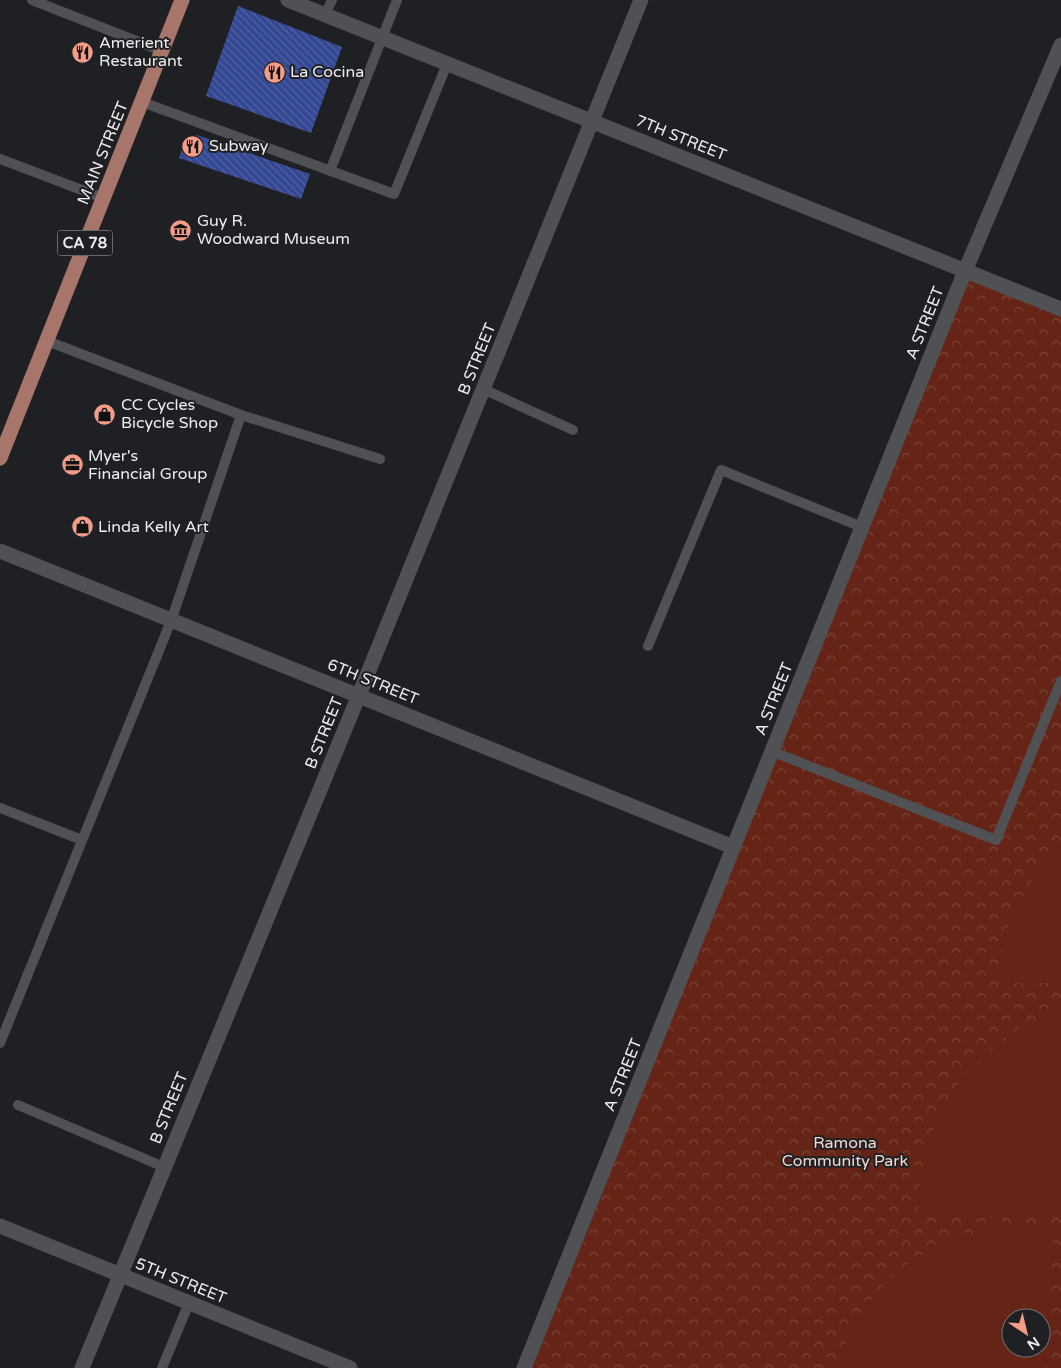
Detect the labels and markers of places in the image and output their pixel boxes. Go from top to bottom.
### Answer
place label: Amerient Restaurant [99,33,183,71]
restaurant icon: Amerient Restaurant [71,40,95,64]
restaurant icon: La Cocina [262,60,286,84]
place label: La Cocina [290,62,364,82]
restaurant icon: Subway [181,134,205,158]
place label: Subway [209,136,269,156]
place label: Guy R. Woodward Museum [197,211,350,249]
museum icon: Guy R. Woodward Museum [169,218,193,242]
place label: CC Cycles Bicycle Shop [121,395,218,433]
shop icon: CC Cycles Bicycle Shop [93,402,117,426]
place label: Myer's Financial Group [88,446,207,484]
office icon: Myer's Financial Group [60,453,84,477]
shop icon: Linda Kelly Art [70,515,94,539]
place label: Linda Kelly Art [98,517,209,537]

